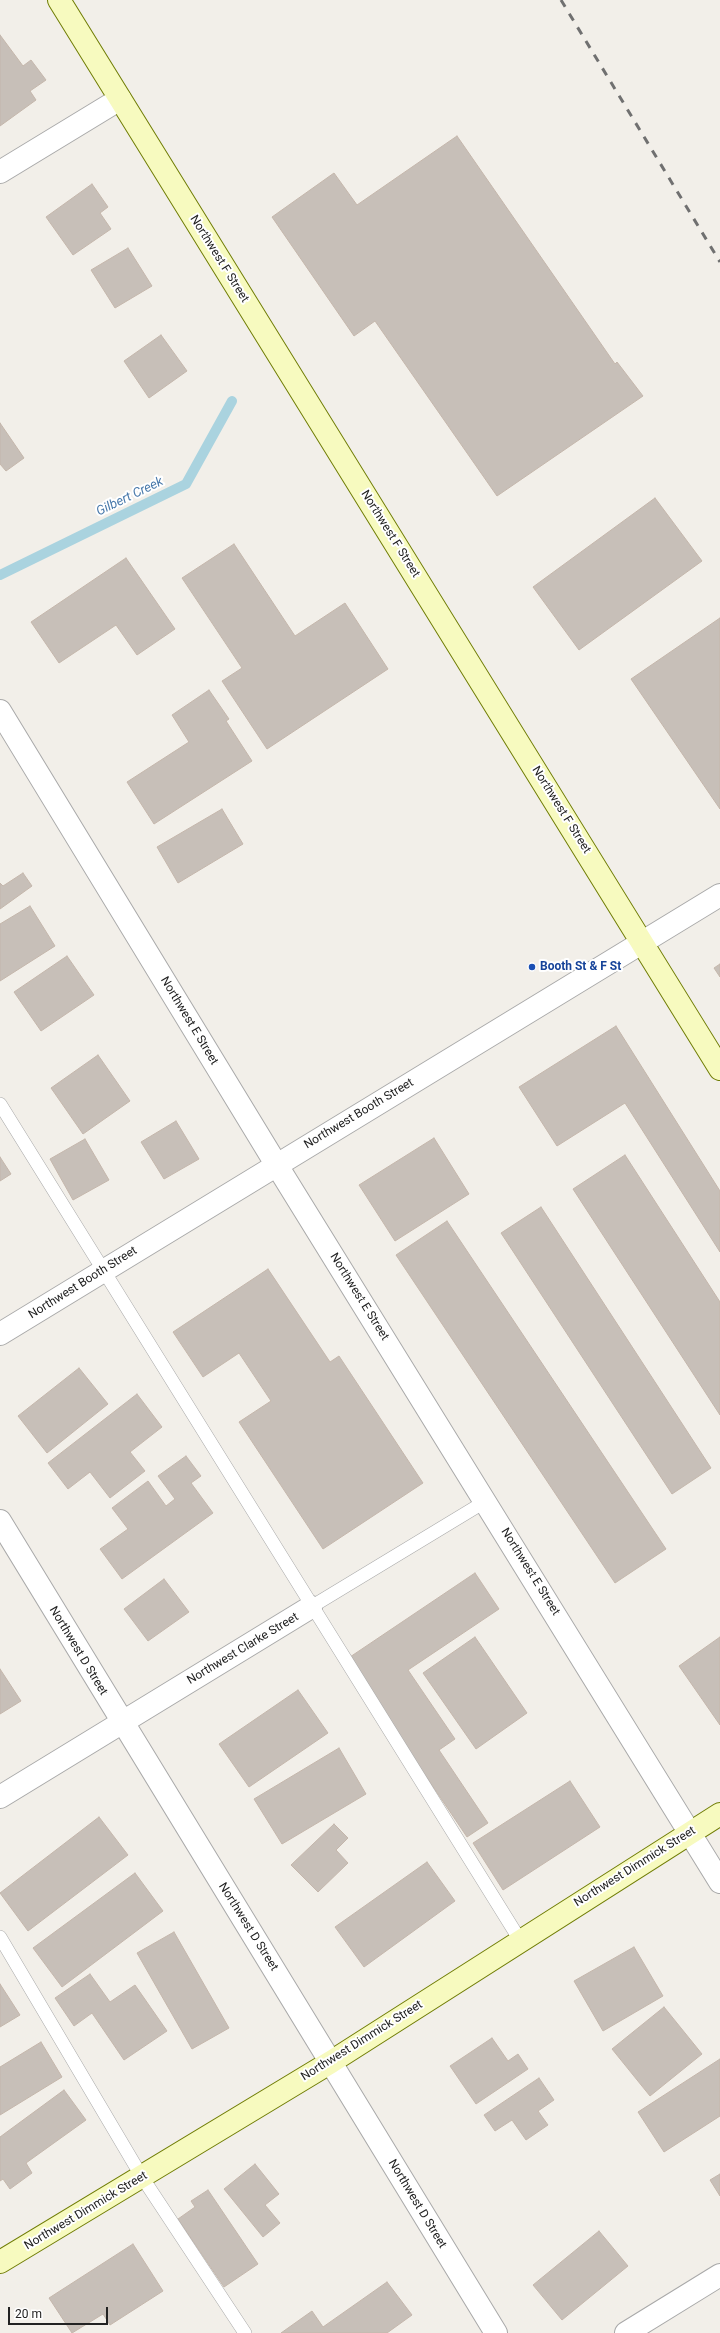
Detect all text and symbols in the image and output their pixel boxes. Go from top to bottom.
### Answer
street label: Northwest F Street [186,213,252,305]
water label: Gilbert Creek [94,474,166,520]
street label: Northwest F Street [357,488,423,580]
street label: Northwest F Street [528,764,594,856]
place label: Booth St & F St [540,960,621,974]
marker: Booth St & F St [527,962,537,972]
street label: Northwest E Street [157,974,221,1068]
street label: Northwest Booth Street [302,1076,416,1152]
street label: Northwest Booth Street [26,1244,140,1322]
street label: Northwest E Street [326,1251,392,1343]
street label: Northwest E Street [497,1526,563,1618]
street label: Northwest D Street [46,1604,110,1698]
street label: Northwest Clarke Street [185,1610,301,1688]
street label: Northwest Dimmick Street [572,1824,698,1910]
street label: Northwest D Street [215,1880,281,1974]
street label: Northwest Dimmick Street [299,1998,425,2084]
street label: Northwest D Street [385,2157,449,2251]
street label: Northwest Dimmick Street [22,2169,150,2253]
scale bar [10,2299,110,2325]
text: 20 m [15,2307,42,2321]

